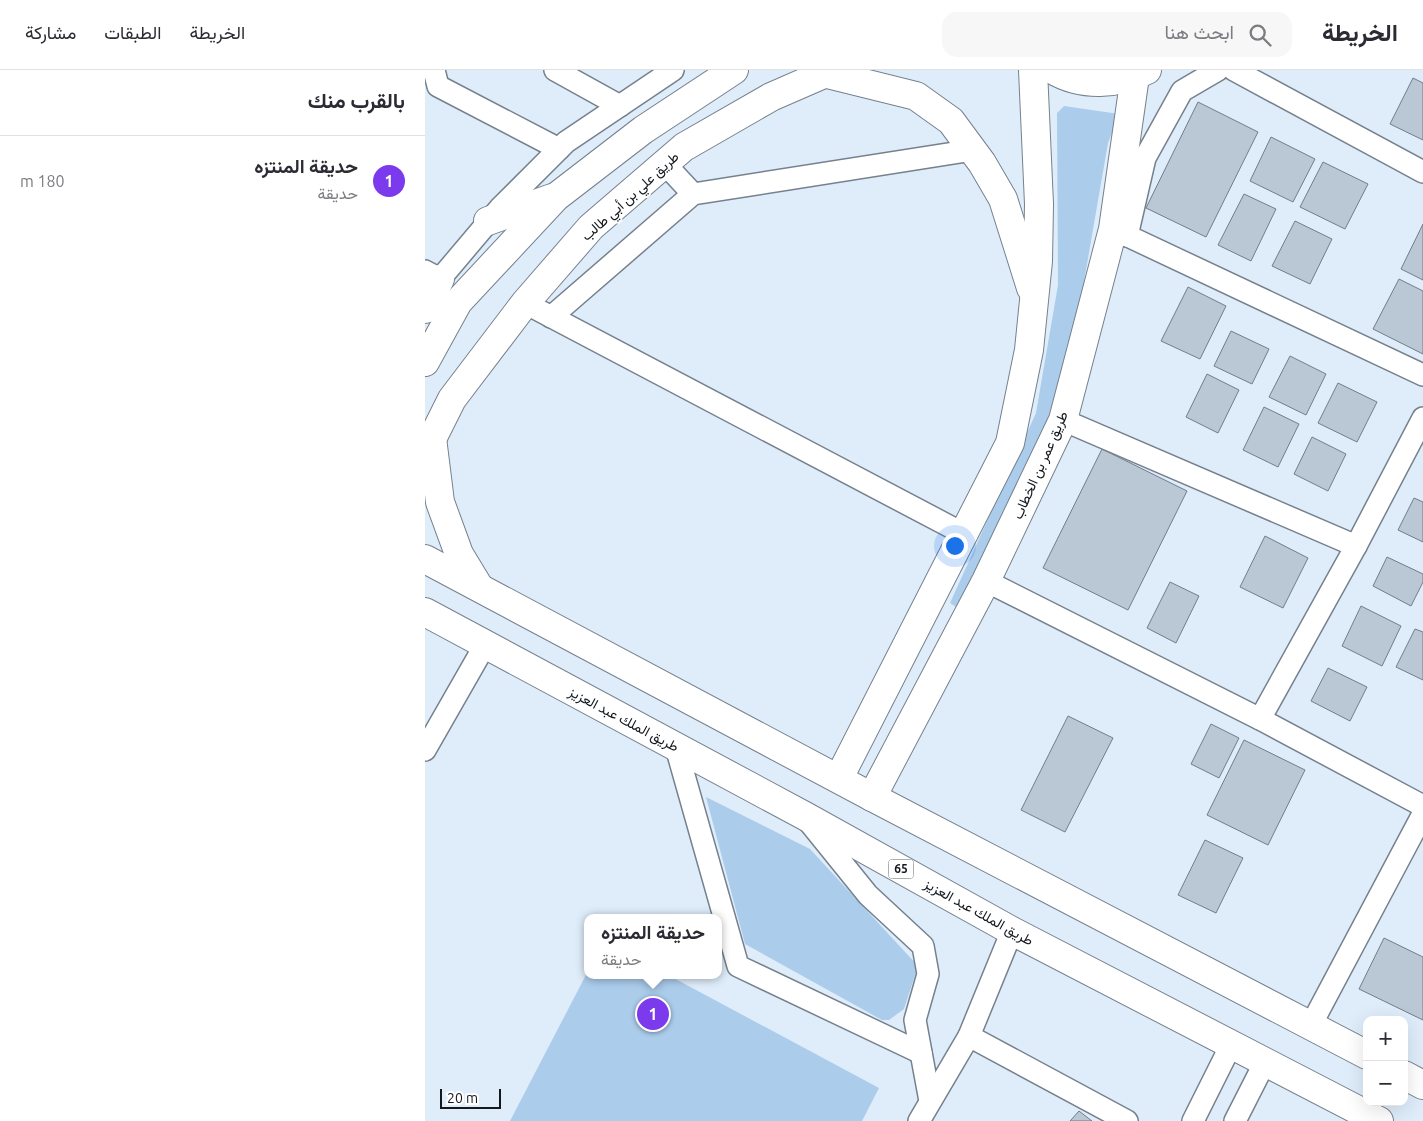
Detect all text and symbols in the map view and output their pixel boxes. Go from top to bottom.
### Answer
search box [942,12,1292,57]
text: الخريطة [1322,19,1398,46]
text: ابحث هنا [1164,21,1234,43]
icon: search [1246,21,1274,49]
text: مشاركة [25,22,76,42]
text: الطبقات [104,22,161,42]
text: الخريطة [189,22,245,42]
text: بالقرب منك [308,88,405,112]
street label: طريق علي بن أبي طالب [578,148,685,247]
text: حديقة المنتزه [254,155,358,177]
text: 180 m [20,172,65,190]
text: 1 [384,172,394,190]
text: حديقة [318,184,358,202]
street label: طريق عمر بن الخطاب [1009,409,1072,522]
your location [942,533,968,559]
street label: طريق الملك عبد العزيز [565,683,682,756]
road number: 65 [889,860,913,879]
street label: طريق الملك عبد العزيز [920,875,1036,950]
popup [584,914,722,979]
text: حديقة المنتزه [601,921,705,943]
text: حديقة [601,950,642,968]
pin: 1 [637,995,669,1033]
map controls [1363,1016,1408,1106]
button: + [1363,1016,1408,1061]
button: − [1363,1061,1408,1106]
scale bar [440,1086,501,1109]
text: 20 m [447,1090,478,1106]

